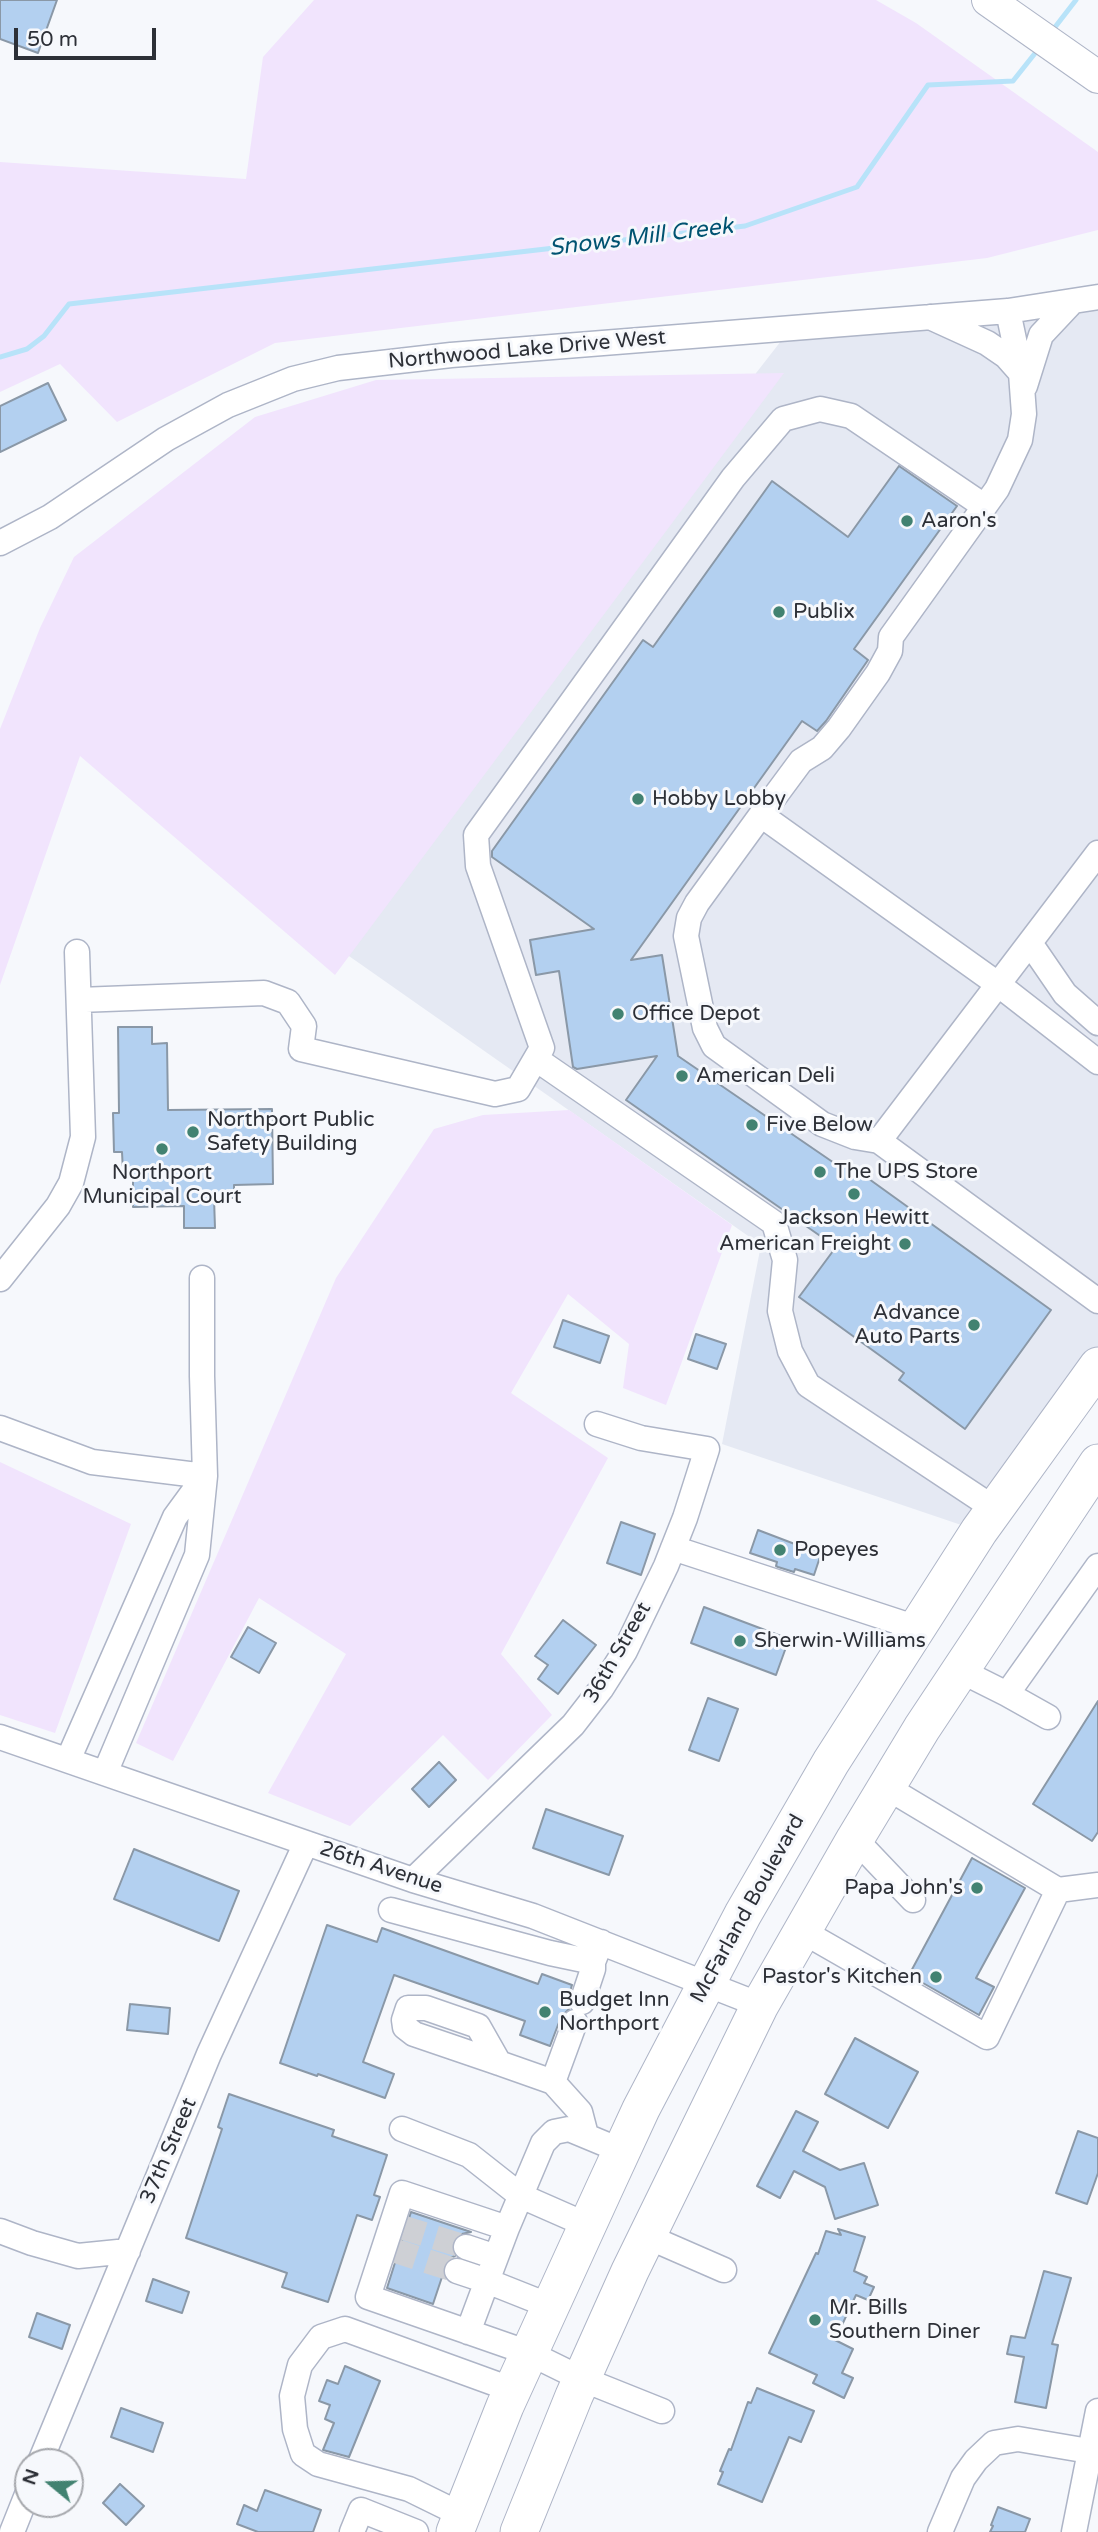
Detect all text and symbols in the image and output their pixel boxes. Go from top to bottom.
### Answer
scale bar [18,14,159,58]
text: 50 m [27,27,78,52]
water label: Snows Mill Creek [547,213,735,263]
street label: Northwood Lake Drive West [387,325,667,375]
place label: Aaron's [921,508,996,534]
marker: Aaron's [899,513,915,529]
place label: Publix [793,599,855,625]
marker: Publix [771,604,787,620]
place label: Hobby Lobby [652,786,786,812]
marker: Hobby Lobby [630,791,646,807]
place label: Office Depot [632,1001,760,1027]
marker: Office Depot [610,1006,626,1022]
place label: American Deli [696,1063,835,1089]
marker: American Deli [674,1068,690,1084]
place label: Northport Public Safety Building [207,1107,374,1157]
place label: Five Below [766,1112,873,1138]
marker: Five Below [744,1117,760,1133]
marker: Northport Public Safety Building [185,1124,201,1140]
marker: Northport Municipal Court [154,1141,170,1157]
place label: The UPS Store [834,1159,978,1185]
place label: Northport Municipal Court [83,1160,241,1210]
marker: The UPS Store [812,1164,828,1180]
marker: Jackson Hewitt [846,1186,862,1202]
place label: Jackson Hewitt [779,1205,929,1231]
place label: American Freight [719,1231,891,1257]
marker: American Freight [897,1236,913,1252]
place label: Advance Auto Parts [854,1300,960,1350]
marker: Advance Auto Parts [966,1317,982,1333]
place label: Popeyes [794,1537,879,1563]
marker: Popeyes [772,1542,788,1558]
street label: 36th Street [579,1598,657,1708]
place label: Sherwin-Williams [754,1628,926,1654]
marker: Sherwin-Williams [732,1633,748,1649]
street label: McFarland Boulevard [686,1810,810,2008]
street label: 26th Avenue [316,1836,446,1900]
place label: Papa John's [844,1875,963,1901]
marker: Papa John's [969,1880,985,1896]
place label: Pastor's Kitchen [762,1964,922,1990]
marker: Pastor's Kitchen [928,1969,944,1985]
place label: Budget Inn Northport [559,1987,669,2037]
marker: Budget Inn Northport [537,2004,553,2020]
street label: 37th Street [135,2094,203,2208]
place label: Mr. Bills Southern Diner [829,2295,980,2345]
marker: Mr. Bills Southern Diner [807,2312,823,2328]
north arrow [14,2448,84,2518]
text: N [18,2466,44,2488]

